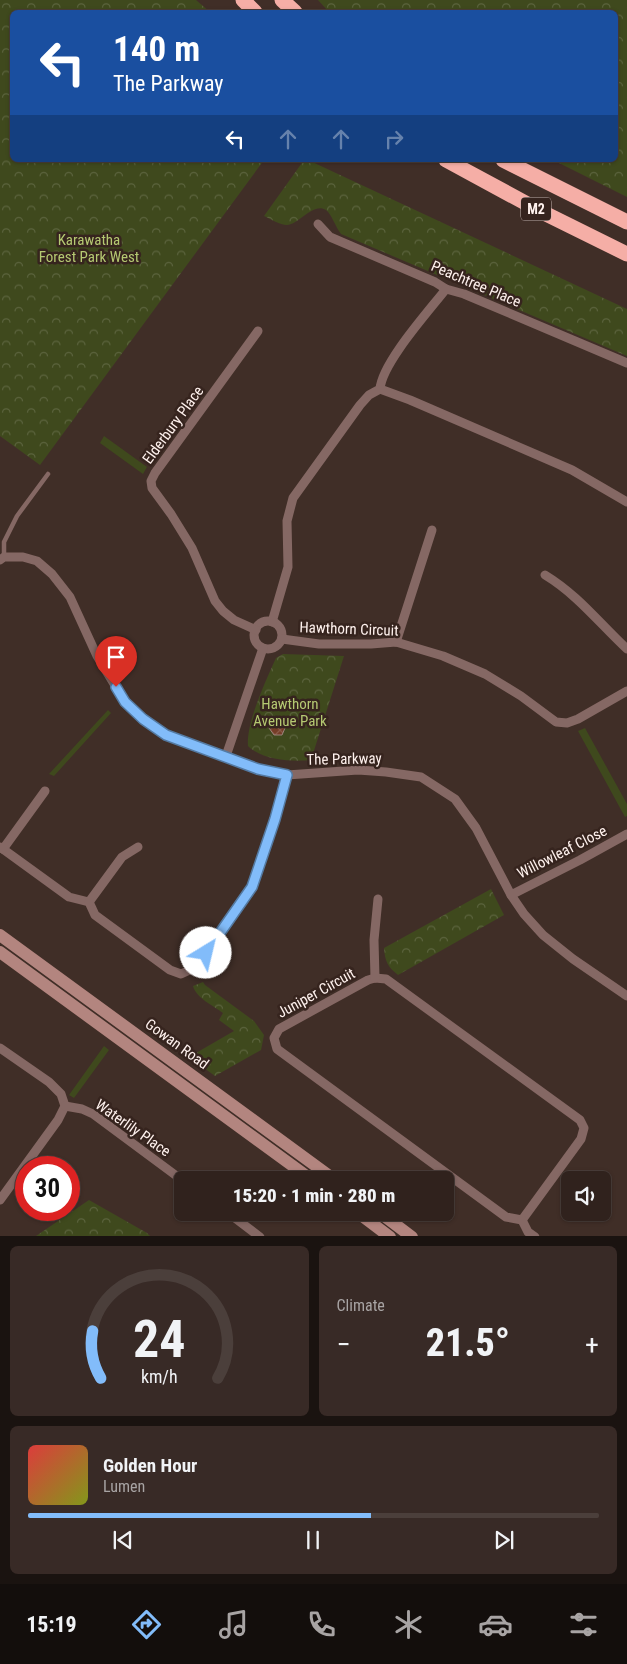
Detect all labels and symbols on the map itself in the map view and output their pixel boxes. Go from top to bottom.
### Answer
road number: M2 [521,198,551,220]
park label: Karawatha Forest Park West [39,231,139,266]
street label: Peachtree Place [428,257,524,311]
street label: Elderbury Place [139,383,207,467]
street label: Hawthorn Circuit [299,618,399,640]
pin [95,636,137,687]
park label: Hawthorn Avenue Park [253,695,327,730]
street label: The Parkway [306,749,382,769]
street label: Willowleaf Close [514,822,610,882]
position arrow [179,926,231,978]
street label: Juniper Circuit [274,964,358,1022]
street label: Gowan Road [142,1015,212,1073]
street label: Waterlily Place [92,1096,174,1160]
speed limit sign: 30 [15,1156,80,1221]

